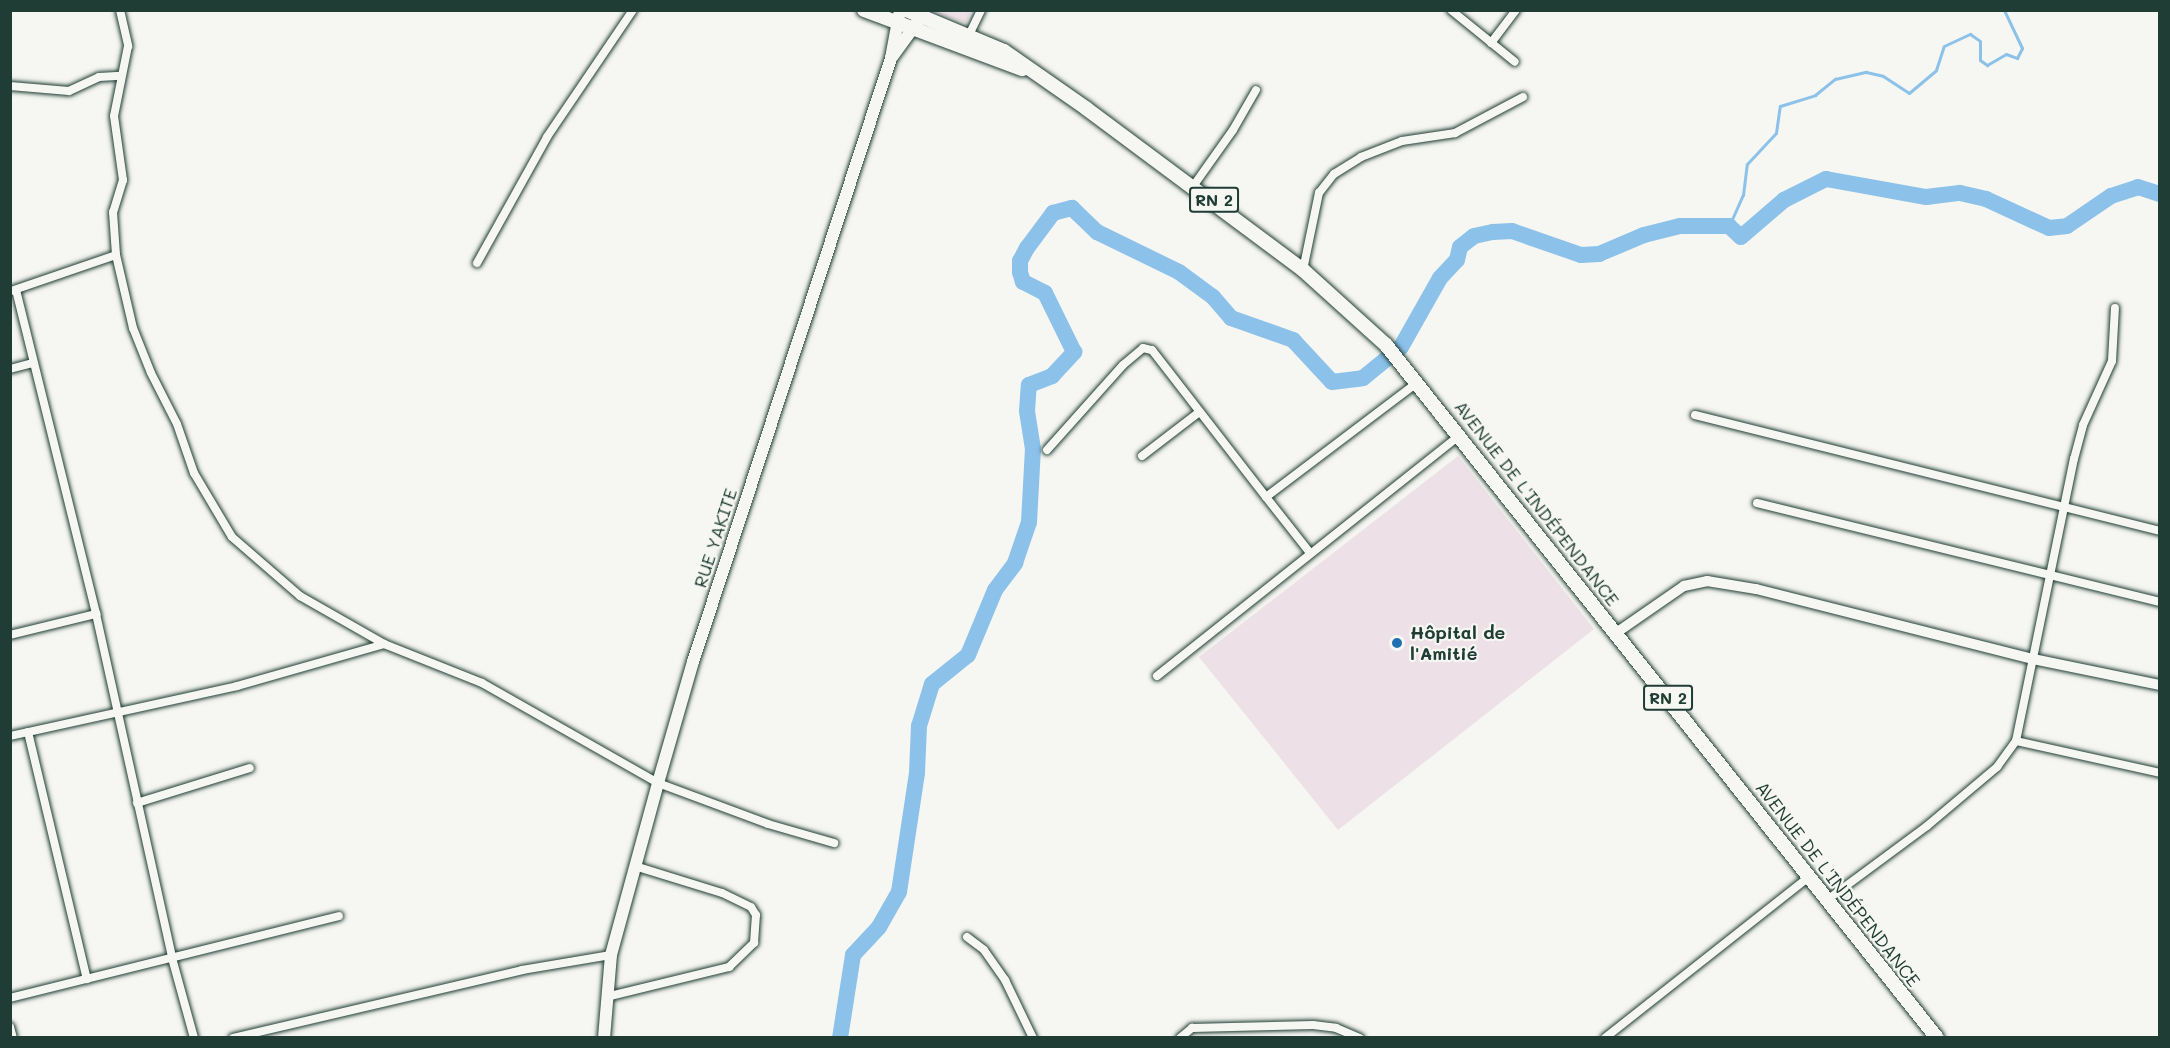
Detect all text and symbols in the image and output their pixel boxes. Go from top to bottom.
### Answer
road number: RN 2 [1188,187,1240,213]
street label: AVENUE DE L'INDÉPENDANCE [1450,396,1624,610]
street label: RUE YAKITE [689,486,741,590]
place label: Hôpital de l'Amitié [1410,622,1505,664]
marker: Hôpital de l'Amitié [1388,634,1406,652]
road number: RN 2 [1642,685,1694,711]
street label: AVENUE DE L'INDÉPENDANCE [1751,777,1925,991]

